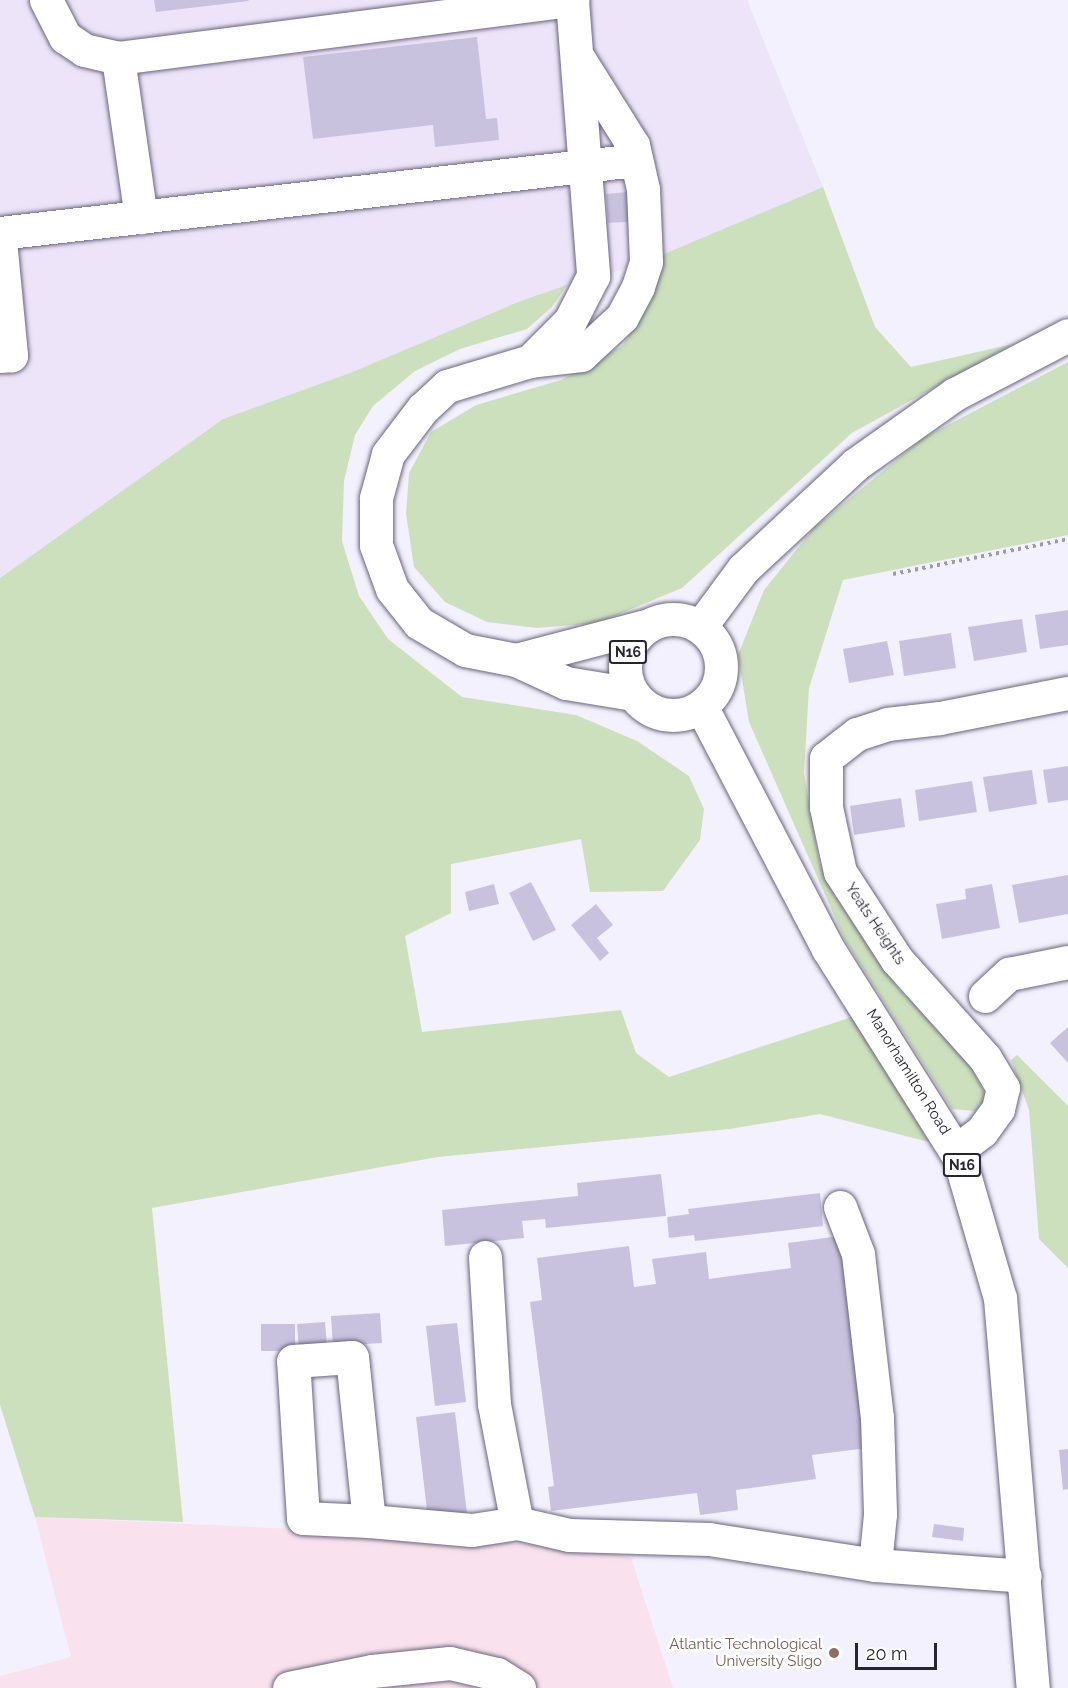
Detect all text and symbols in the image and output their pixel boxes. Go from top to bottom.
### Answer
road number: N16 [608,641,648,663]
street label: Yeats Heights [841,880,909,968]
street label: Manorhamilton Road [862,1006,954,1138]
road number: N16 [942,1154,982,1176]
scale bar [858,1631,940,1669]
place label: Atlantic Technological University Sligo [669,1635,822,1670]
text: 20 m [866,1643,908,1664]
marker: Atlantic Technological University Sligo [827,1646,841,1660]

